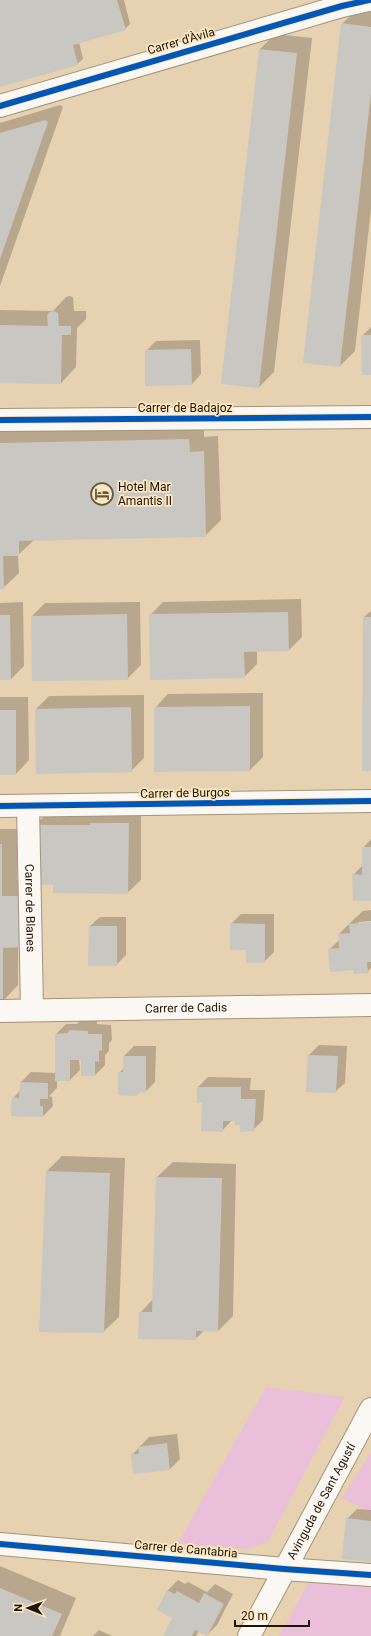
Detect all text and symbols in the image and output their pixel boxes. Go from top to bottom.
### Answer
street label: Carrer d'Àvila [145,24,216,57]
street label: Carrer de Badajoz [138,401,232,415]
place label: Hotel Mar Amantis II [118,480,172,508]
hotel icon: Hotel Mar Amantis II [89,481,115,507]
street label: Carrer de Burgos [140,785,230,801]
street label: Carrer de Blanes [22,864,38,952]
street label: Carrer de Cadis [145,1000,227,1016]
street label: Avinguda de Sant Agustí [284,1440,359,1562]
street label: Carrer de Cantabria [134,1538,238,1560]
north arrow [8,1588,48,1628]
scale bar [235,1602,309,1628]
text: N [12,1604,25,1612]
text: 20 m [241,1609,268,1623]

